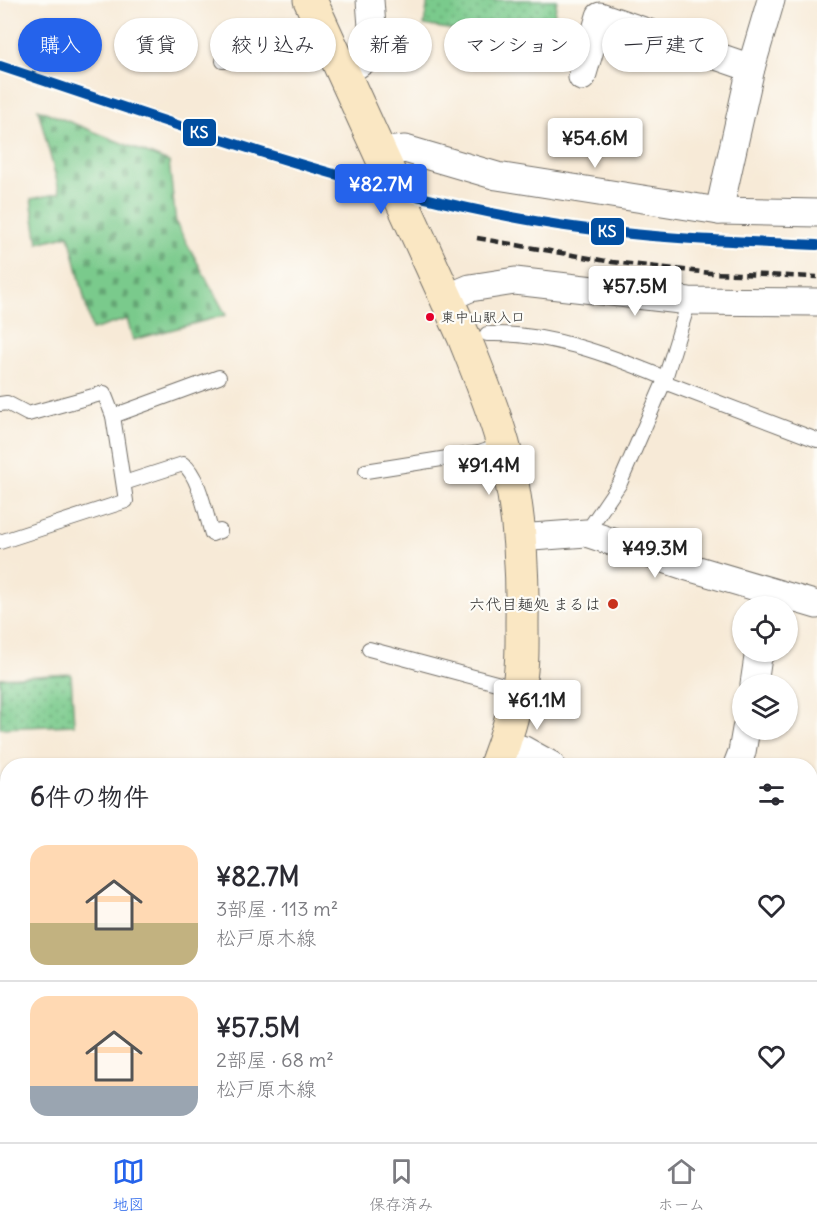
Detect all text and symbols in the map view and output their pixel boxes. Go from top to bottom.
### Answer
chip: 購入 [18,18,102,72]
chip: 賃貸 [114,18,198,72]
chip: 絞り込み [210,18,336,72]
chip: 新着 [348,18,432,72]
chip: マンション [444,18,590,72]
chip: 一戸建て [602,18,728,72]
line badge: KS [182,118,217,147]
pin: ¥54.6M [546,118,644,169]
text: KS [190,122,208,142]
text: ¥54.6M [562,125,628,150]
pin: ¥82.7M [332,164,430,215]
text: ¥82.7M [349,171,413,196]
line badge: KS [590,217,625,246]
text: KS [598,221,616,241]
pin: ¥57.5M [586,266,684,317]
text: ¥57.5M [603,273,667,298]
place label: 東中山駅入口 [441,308,525,326]
marker: 東中山駅入口 [424,311,436,323]
pin: ¥91.4M [440,445,538,496]
text: ¥91.4M [458,452,520,477]
pin: ¥49.3M [606,528,704,579]
text: ¥49.3M [622,535,688,560]
place label: 六代目麺処 まるは [469,594,601,614]
map controls [732,596,798,740]
button: locate [732,596,798,662]
marker: 六代目麺処 まるは [606,597,620,611]
button: layers [732,674,798,740]
pin: ¥61.1M [488,680,586,731]
text: ¥61.1M [508,687,566,712]
icon: filters [755,778,788,811]
text: 6件の物件 [30,780,149,813]
text: ¥82.7M [216,860,300,893]
icon: home [78,869,150,941]
icon: heart [755,889,788,922]
text: 3部屋 · 113 m² [216,896,338,921]
text: 松戸原木線 [216,925,316,950]
text: ¥57.5M [216,1011,300,1044]
icon: home [78,1020,150,1092]
icon: heart [755,1040,788,1073]
text: 2部屋 · 68 m² [216,1047,334,1072]
text: 松戸原木線 [216,1076,316,1101]
tab: 地図 [112,1155,145,1215]
tab: 保存済み [369,1155,433,1215]
tab: ホーム [658,1155,705,1215]

